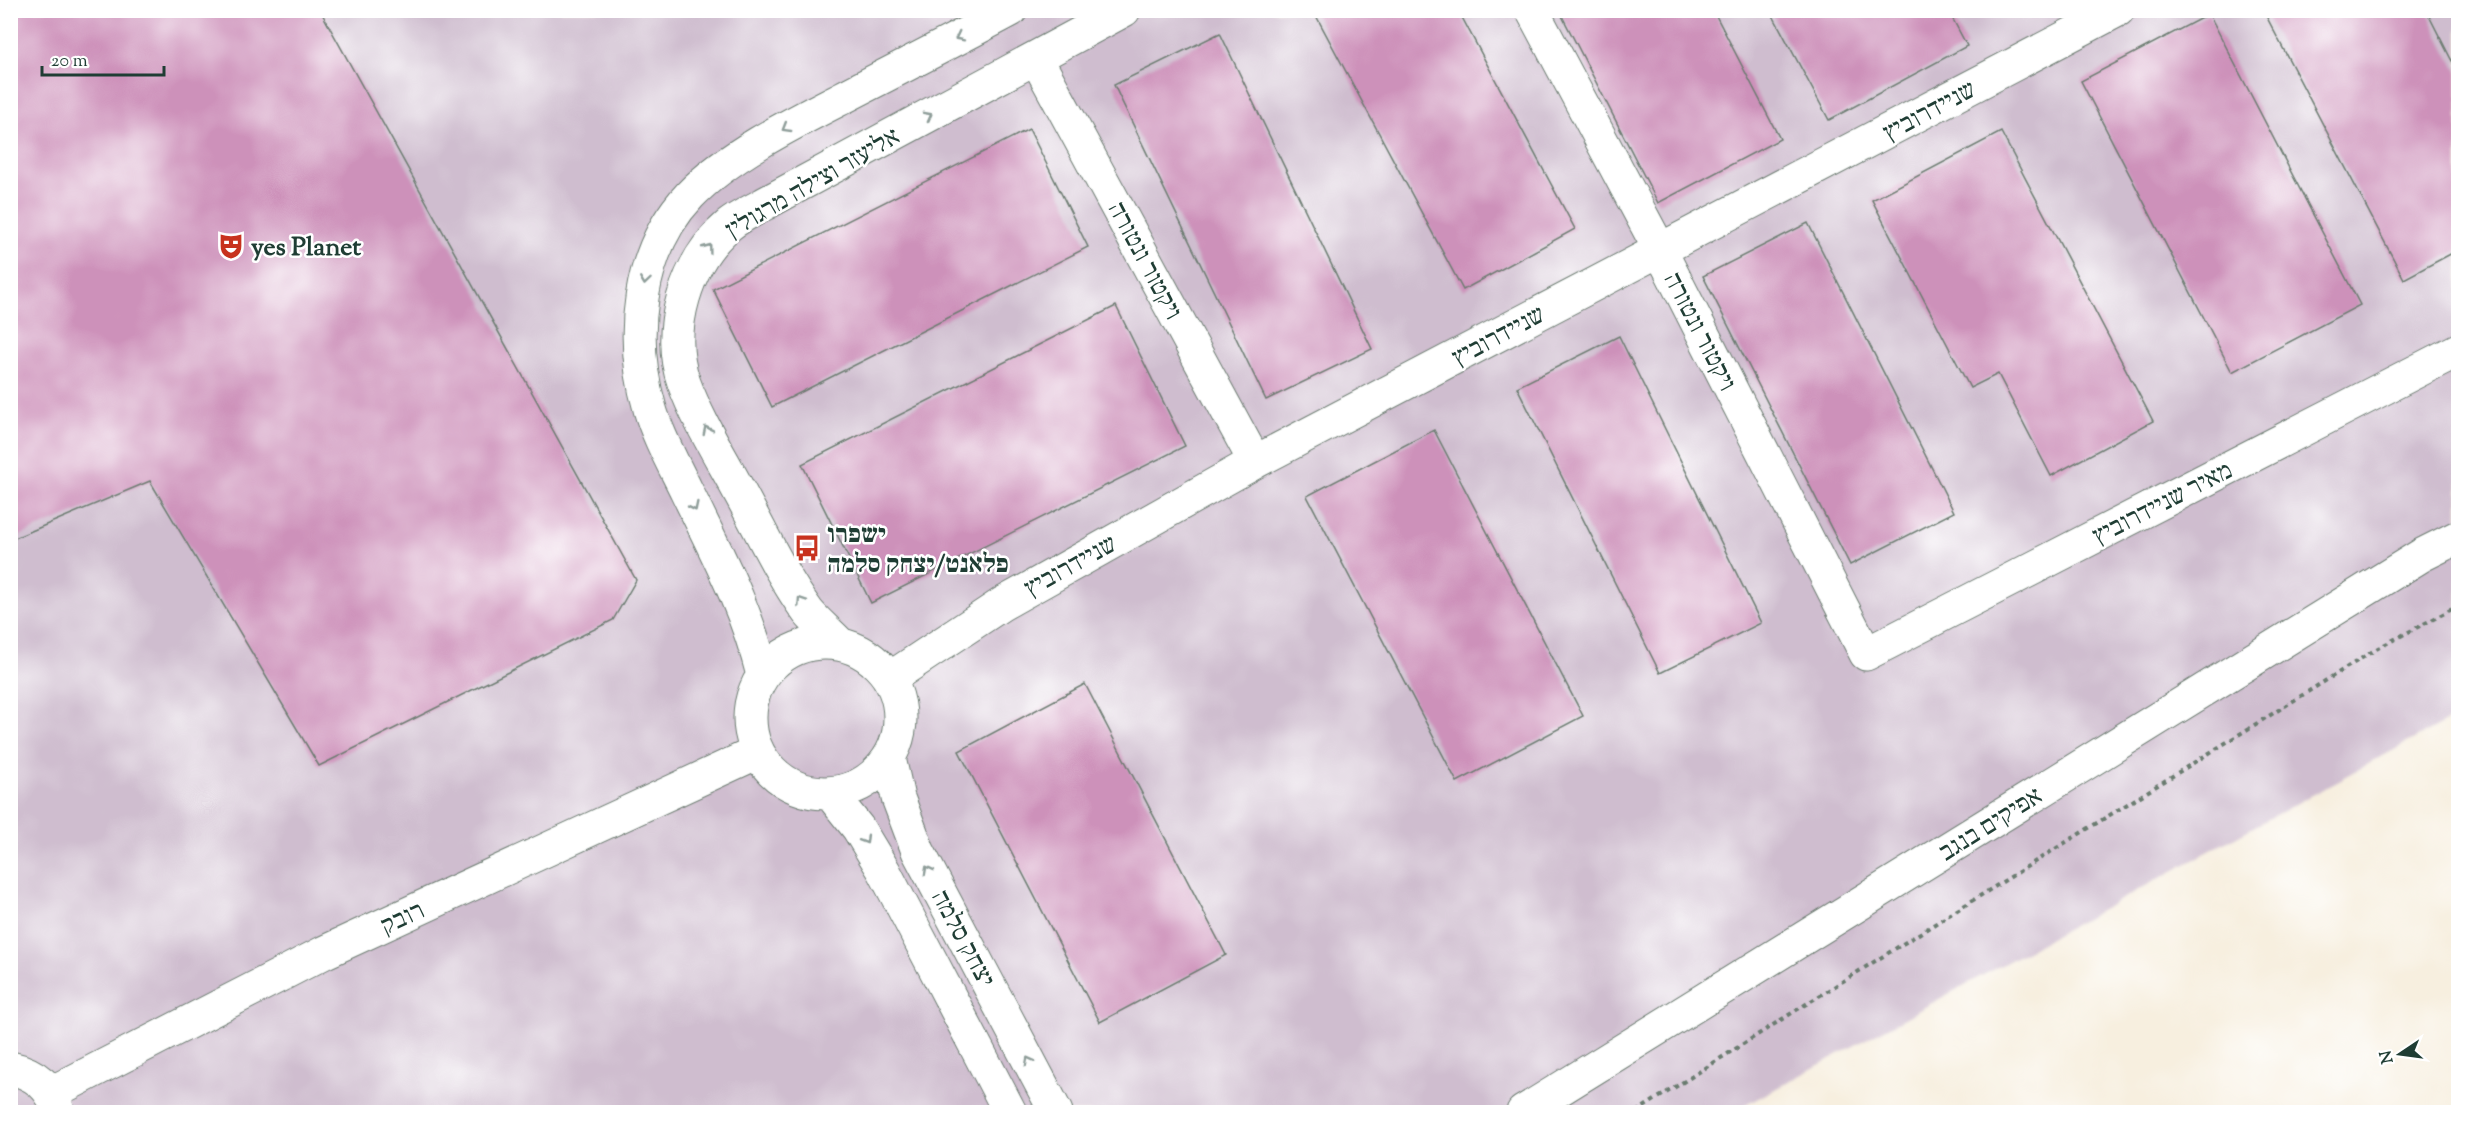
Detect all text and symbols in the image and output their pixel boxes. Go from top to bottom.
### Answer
one-way arrow [954,30,965,42]
scale bar [42,39,164,77]
text: 20 m [51,49,88,75]
street label: שניידרוביץ [1877,72,1983,152]
one-way arrow [921,112,932,123]
street label: אליעזר וצילה מרגולין [719,119,907,249]
one-way arrow [782,121,792,132]
street label: ויקטור ונטורה [1097,195,1190,327]
place label: yes Planet [251,230,361,267]
theatre icon: yes Planet [216,231,246,261]
one-way arrow [701,244,712,255]
street label: ויקטור ונטורה [1653,266,1745,398]
one-way arrow [640,276,652,286]
street label: שניידרוביץ [1446,297,1552,377]
one-way arrow [703,426,714,437]
street label: מאיר שניידרוביץ [2087,453,2240,555]
one-way arrow [687,500,699,511]
place label: ישפרו פלאנט/יצחק סלמה [827,517,1009,584]
street label: שניידרוביץ [1018,527,1124,608]
bus stop icon: ישפרו פלאנט/יצחק סלמה [792,533,822,563]
one-way arrow [797,597,808,608]
street label: אפיקים בנגב [1932,779,2050,872]
one-way arrow [858,834,870,844]
one-way arrow [924,865,935,876]
street label: יצחק סלמה [921,884,1003,994]
street label: רובק [375,893,431,946]
north arrow [2370,1024,2430,1084]
text: N [2375,1048,2400,1066]
one-way arrow [1025,1056,1036,1067]

